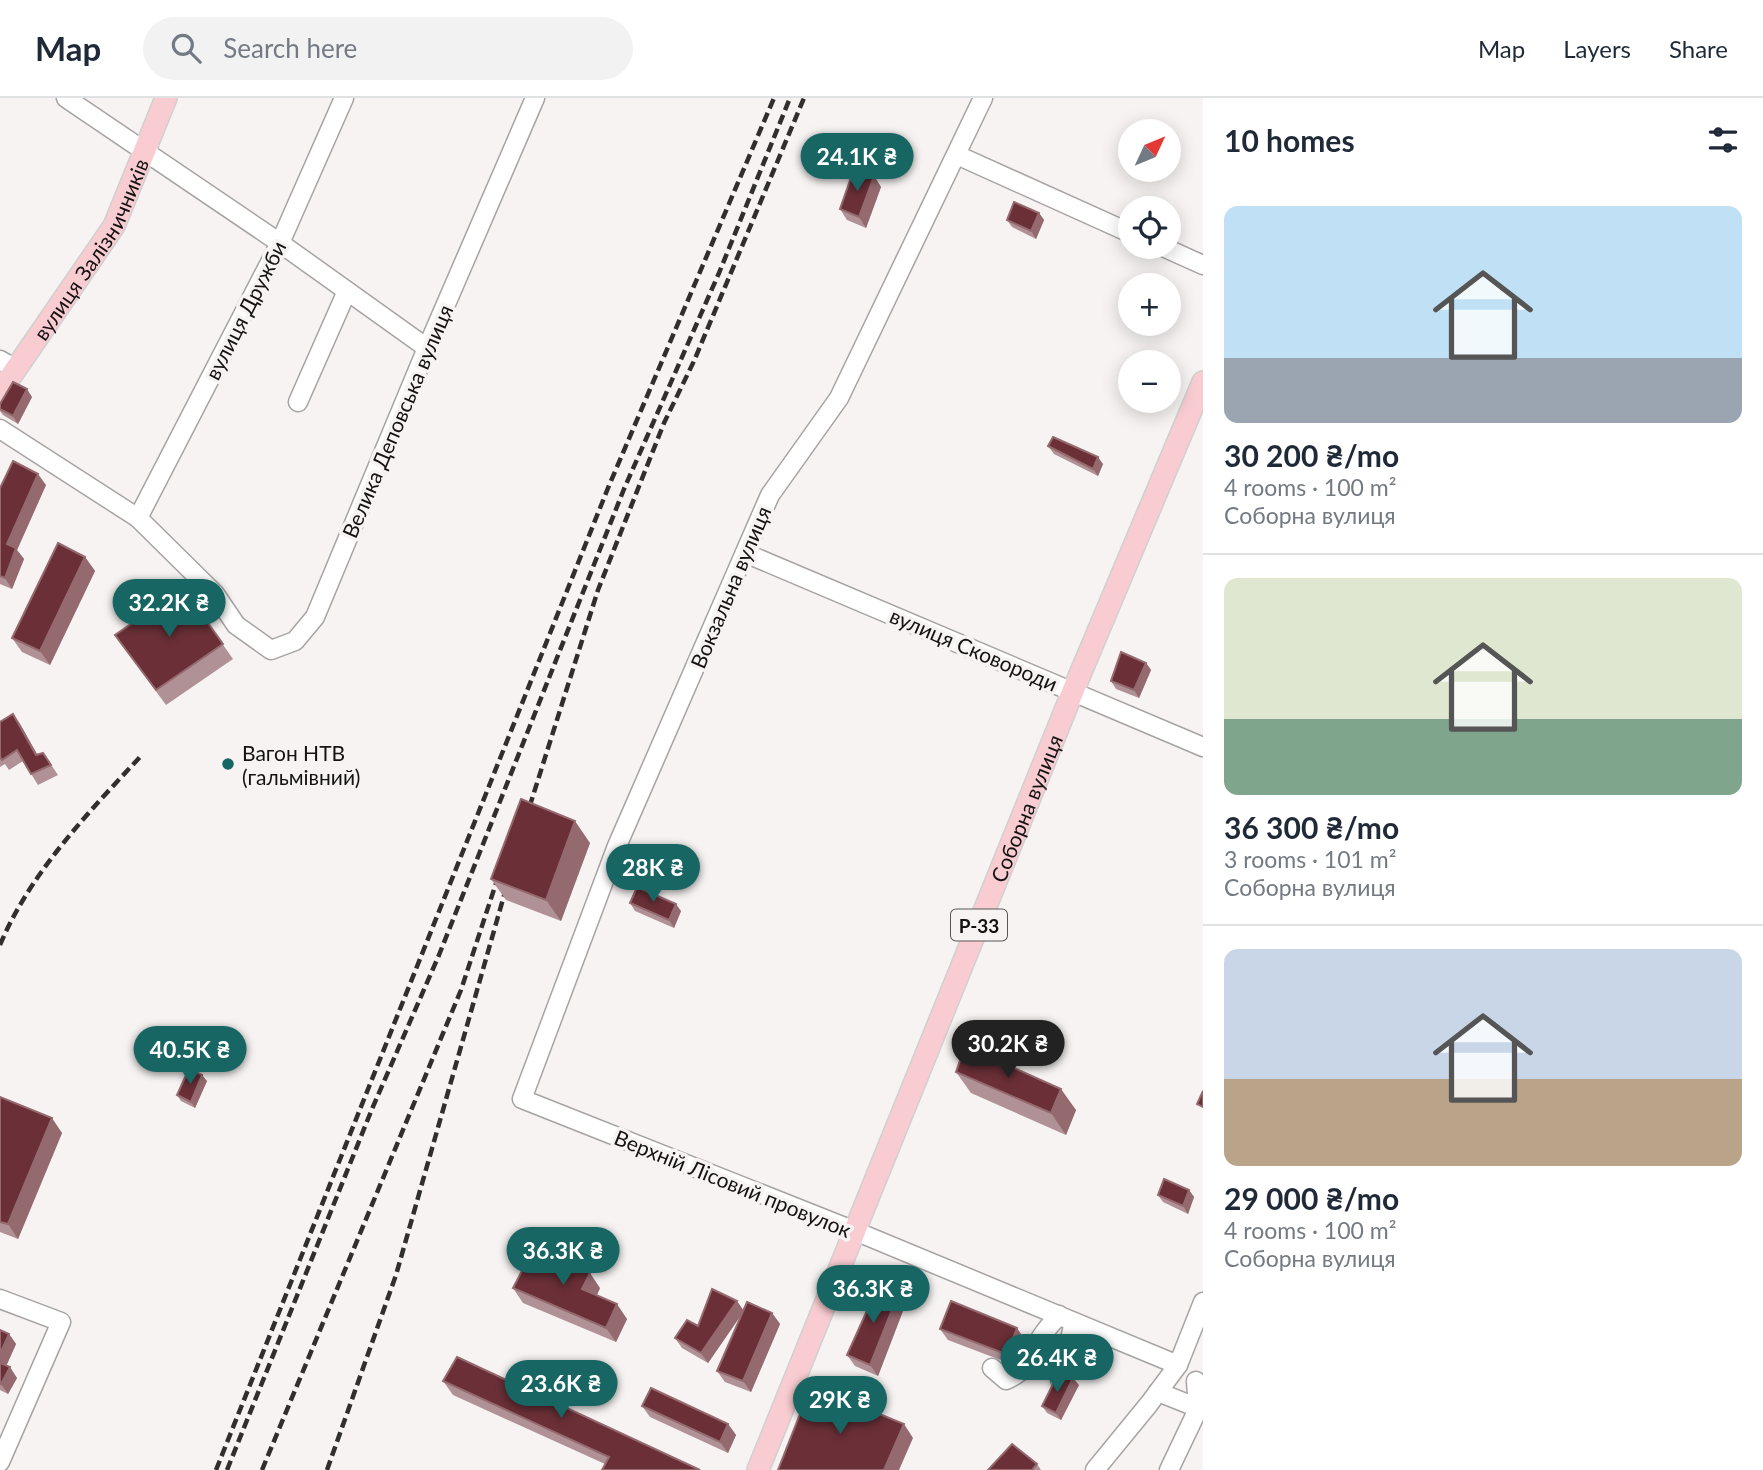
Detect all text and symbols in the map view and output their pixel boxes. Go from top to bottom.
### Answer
search box [143,17,633,80]
text: Map [35,28,101,68]
icon: search [167,29,205,67]
text: Search here [223,32,357,64]
text: Map [1478,34,1525,63]
text: Layers [1563,34,1631,63]
text: Share [1669,34,1728,63]
north arrow [1118,119,1181,182]
map controls [1118,119,1181,413]
icon: filters [1704,121,1742,159]
text: 10 homes [1224,122,1355,158]
pin: 24.1K ₴ [792,134,922,193]
text: 24.1K ₴ [817,142,897,170]
street label: вулиця Залізничників [27,154,153,344]
button: locate [1118,196,1181,259]
street label: вулиця Дружби [199,237,291,383]
icon: home [1420,252,1546,378]
button: + [1118,273,1181,336]
street label: Велика Деповська вулиця [336,301,458,541]
button: − [1118,350,1181,413]
text: 30 200 ₴/mo [1224,437,1399,473]
text: 4 rooms · 100 m² [1224,473,1396,501]
text: Соборна вулиця [1224,501,1396,529]
street label: Вокзальна вулиця [685,502,775,672]
pin: 32.2K ₴ [104,580,234,639]
text: 32.2K ₴ [129,588,209,616]
street label: вулиця Сковороди [886,602,1062,696]
icon: home [1420,624,1546,750]
street label: Соборна вулиця [985,731,1067,885]
place label: Вагон НТВ (гальмівний) [242,740,360,789]
marker: Вагон НТВ (гальмівний) [220,756,236,772]
text: 36 300 ₴/mo [1224,809,1399,845]
pin: 28K ₴ [604,844,702,904]
text: 3 rooms · 101 m² [1224,845,1396,873]
text: 28K ₴ [622,853,684,881]
text: Соборна вулиця [1224,873,1396,901]
road number: Р-33 [951,910,1007,940]
icon: home [1420,995,1546,1121]
pin: 30.2K ₴ [943,1020,1073,1080]
pin: 40.5K ₴ [125,1026,255,1086]
text: 30.2K ₴ [968,1029,1048,1057]
text: 40.5K ₴ [150,1035,230,1063]
street label: Верхній Лісовий провулок [611,1124,855,1242]
text: 29 000 ₴/mo [1224,1180,1399,1216]
text: 4 rooms · 100 m² [1224,1216,1396,1244]
pin: 36.3K ₴ [498,1228,628,1287]
text: 36.3K ₴ [523,1236,603,1264]
text: Соборна вулиця [1224,1244,1396,1272]
pin: 36.3K ₴ [808,1266,938,1325]
text: 36.3K ₴ [833,1274,913,1302]
pin: 26.4K ₴ [992,1334,1122,1394]
text: 26.4K ₴ [1017,1343,1097,1371]
pin: 23.6K ₴ [496,1360,626,1420]
text: 23.6K ₴ [521,1369,601,1397]
pin: 29K ₴ [791,1376,889,1436]
text: 29K ₴ [809,1385,871,1413]

